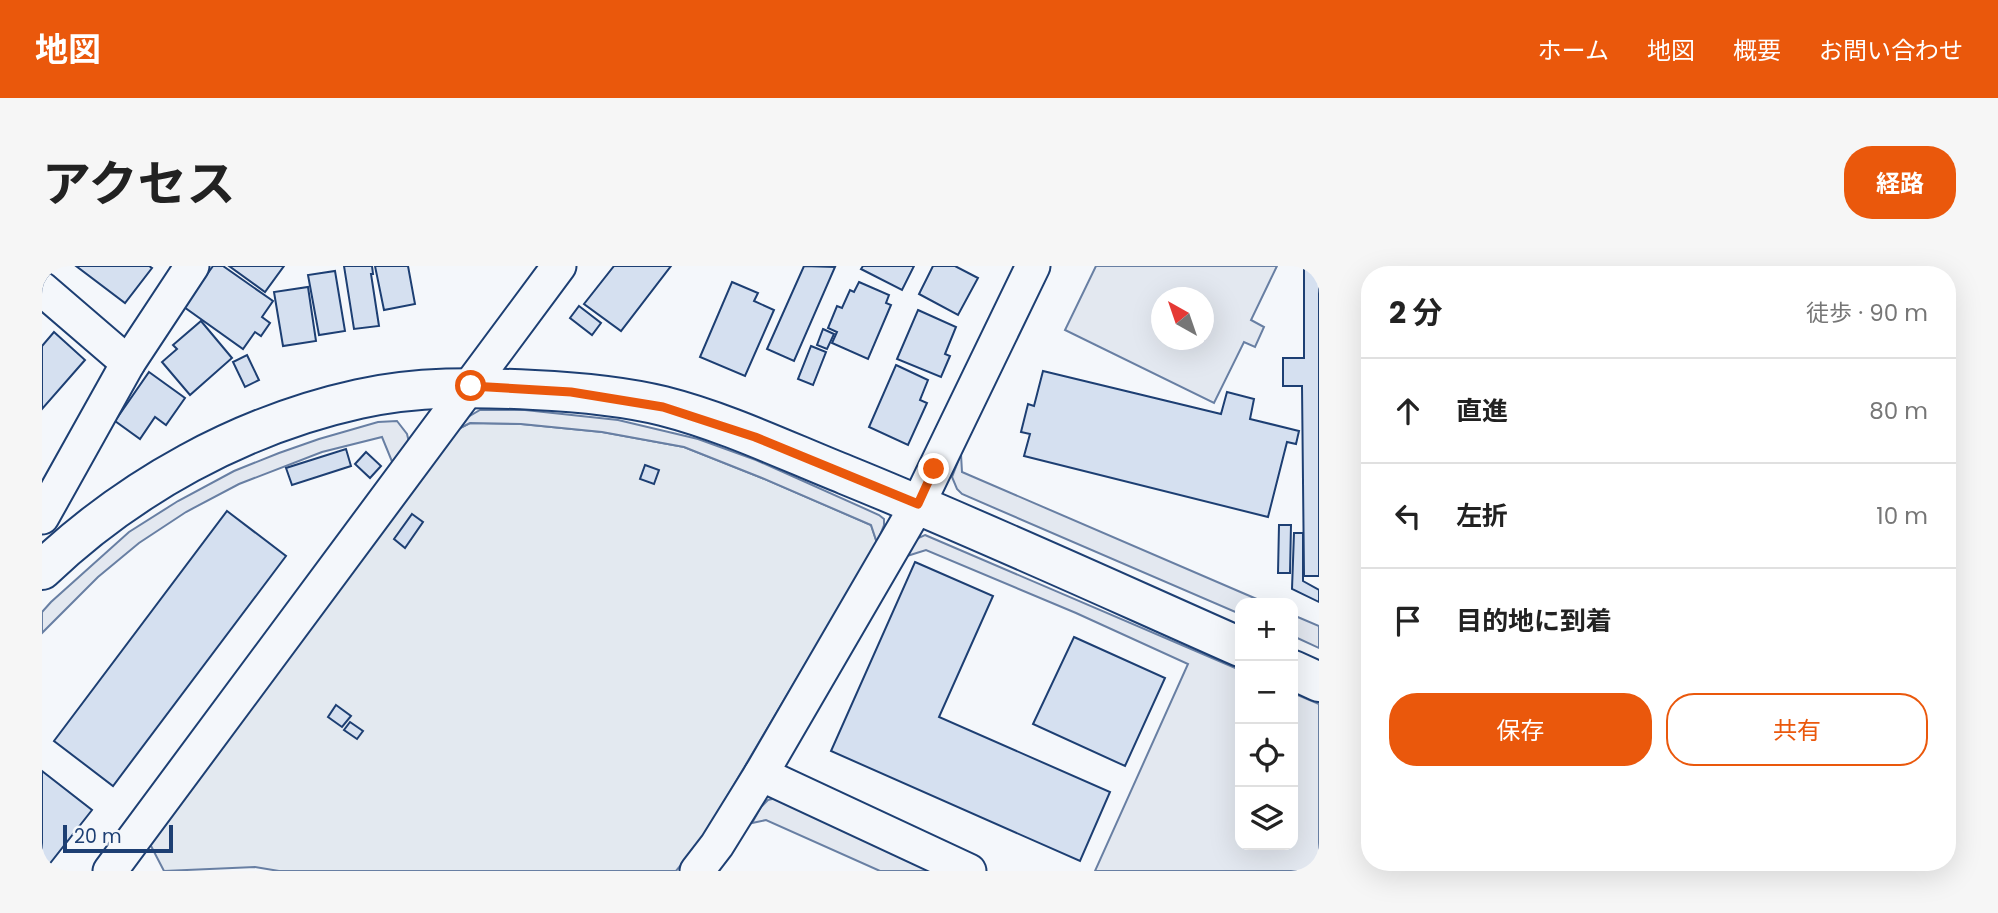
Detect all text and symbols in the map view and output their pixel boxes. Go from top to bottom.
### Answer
text: 地図 [35,26,101,73]
text: ホーム [1538,34,1609,67]
text: 地図 [1647,34,1695,67]
text: 概要 [1733,34,1781,67]
text: お問い合わせ [1819,34,1963,67]
button: 経路 [1844,146,1956,219]
text: アクセス [42,150,236,218]
north arrow [1151,287,1214,350]
text: 2 分 [1389,291,1443,334]
text: 徒歩 · 90 m [1806,297,1928,329]
route start [455,370,486,401]
icon: ahead [1389,392,1427,430]
text: 直進 [1456,393,1508,429]
text: 80 m [1869,395,1928,427]
route end [918,453,949,484]
icon: left [1389,497,1427,535]
text: 左折 [1456,498,1508,534]
text: 10 m [1876,500,1928,532]
map controls [1235,598,1298,850]
button: + [1235,598,1298,661]
icon: arrive [1389,602,1427,640]
text: 目的地に到着 [1456,603,1612,639]
button: − [1235,661,1298,724]
button: 保存 [1389,693,1652,766]
button: 共有 [1666,693,1928,766]
button: locate [1235,724,1298,787]
button: layers [1235,787,1298,850]
scale bar [63,822,173,854]
text: 20 m [74,823,122,850]

